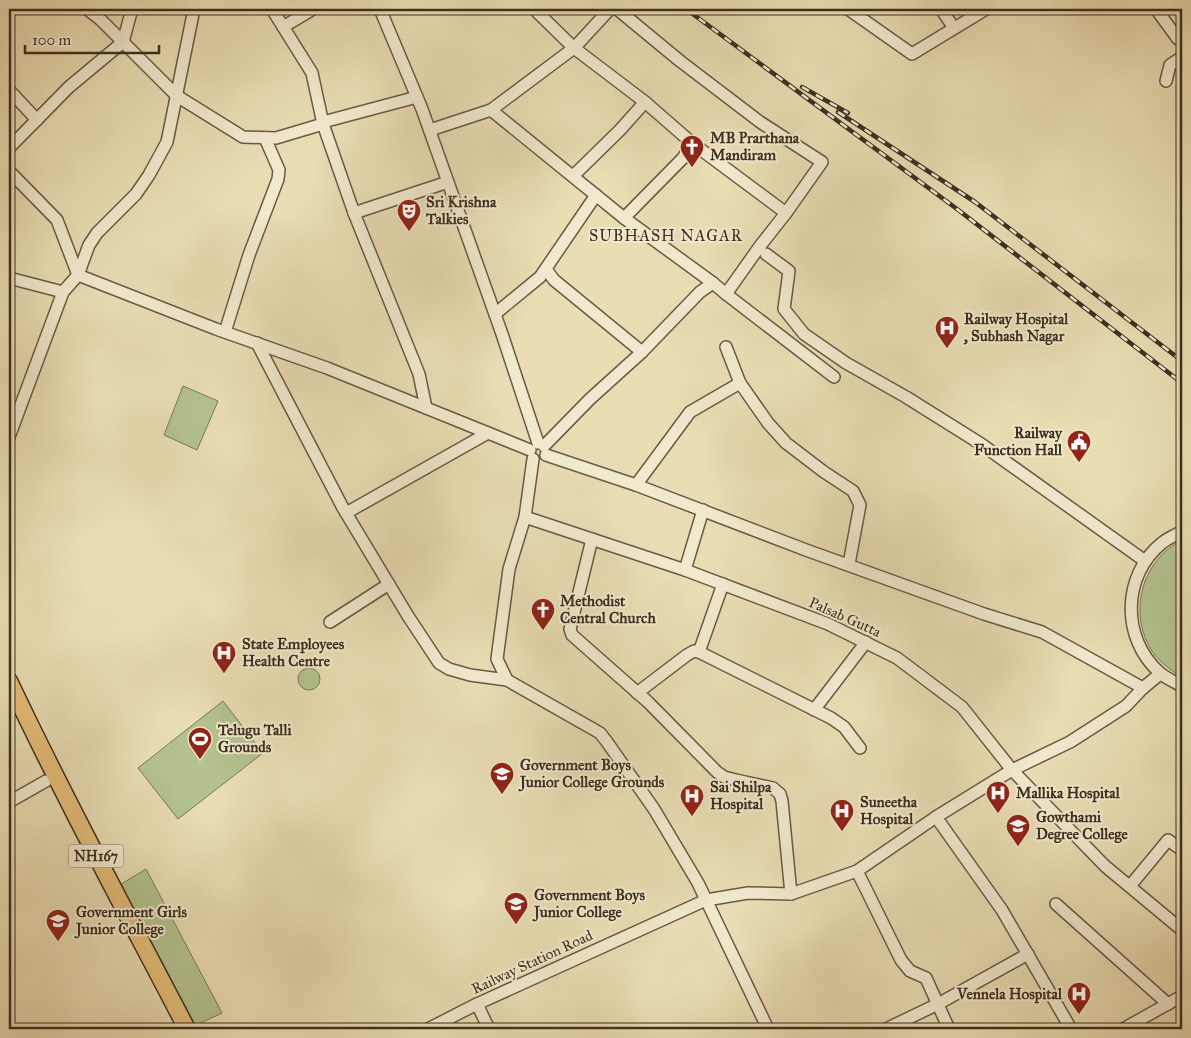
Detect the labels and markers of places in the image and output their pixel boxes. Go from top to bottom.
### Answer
place label: MB Prarthana Mandiram [710,129,800,164]
church icon: MB Prarthana Mandiram [679,134,705,168]
place label: Sri Krishna Talkies [425,193,497,228]
theatre icon: Sri Krishna Talkies [396,198,422,232]
place label: Railway Hospital , Subhash Nagar [963,310,1069,346]
hospital icon: Railway Hospital , Subhash Nagar [934,315,960,349]
place label: Railway Function Hall [974,424,1063,459]
public building icon: Railway Function Hall [1066,429,1092,463]
place label: Methodist Central Church [560,592,656,627]
church icon: Methodist Central Church [530,597,556,631]
place label: State Employees Health Centre [242,635,345,670]
hospital icon: State Employees Health Centre [211,640,237,674]
place label: Telugu Talli Grounds [217,721,292,756]
sports icon: Telugu Talli Grounds [187,726,213,760]
place label: Government Boys Junior College Grounds [518,756,665,792]
school or university icon: Government Boys Junior College Grounds [489,761,515,795]
place label: Sai Shilpa Hospital [710,778,772,814]
hospital icon: Mallika Hospital [985,780,1011,814]
hospital icon: Sai Shilpa Hospital [679,783,705,817]
place label: Mallika Hospital [1016,784,1121,803]
place label: Suneetha Hospital [860,793,918,829]
hospital icon: Suneetha Hospital [829,798,855,832]
place label: Gowthami Degree College [1036,808,1128,844]
school or university icon: Gowthami Degree College [1005,813,1031,847]
place label: Government Boys Junior College [532,886,645,922]
school or university icon: Government Boys Junior College [503,891,529,925]
place label: Government Girls Junior College [74,903,188,939]
school or university icon: Government Girls Junior College [45,908,71,942]
hospital icon: Vennela Hospital [1066,981,1092,1015]
place label: Vennela Hospital [956,985,1063,1004]

